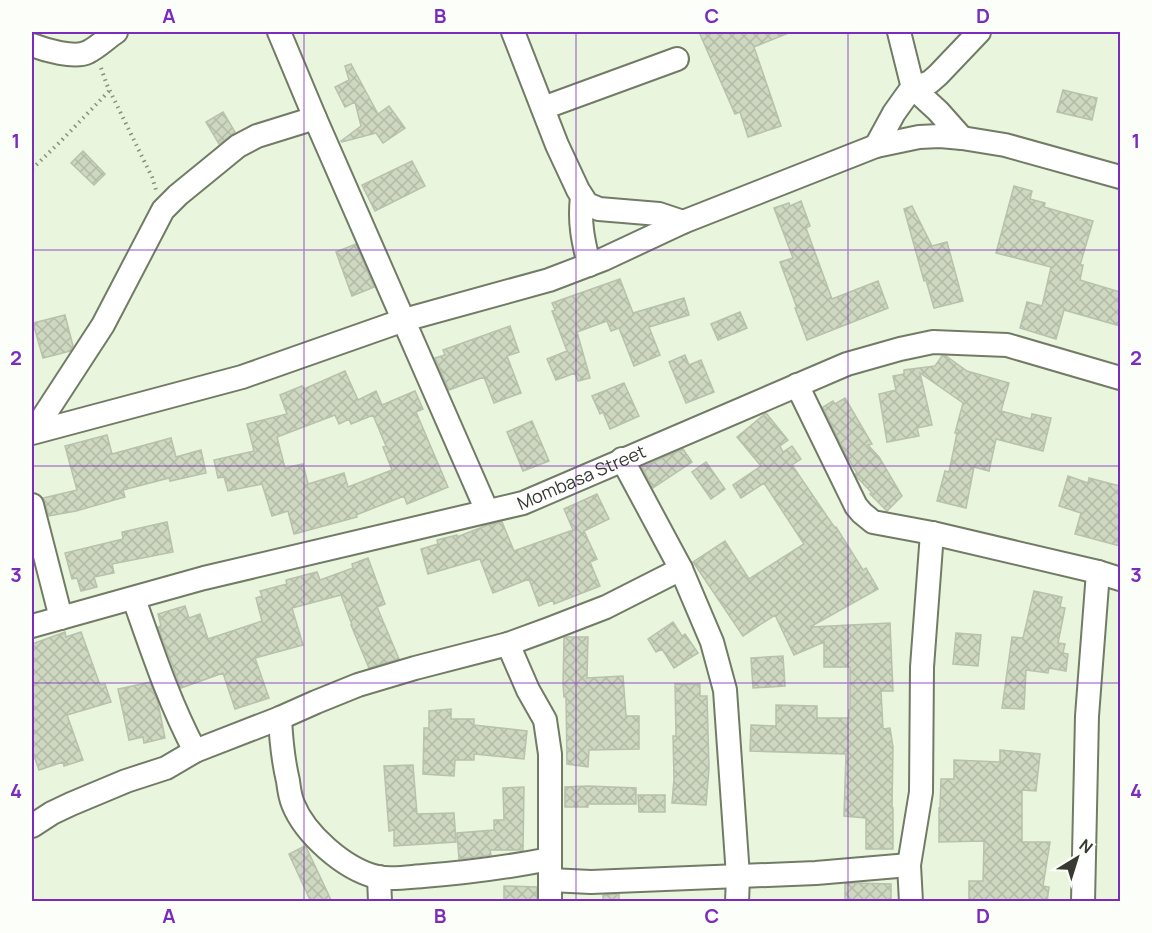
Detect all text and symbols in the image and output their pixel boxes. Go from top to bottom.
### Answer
text: A [162,2,176,29]
text: B [434,2,447,29]
text: C [705,2,719,29]
text: D [976,2,990,29]
text: 1 [12,127,20,154]
text: 1 [1132,127,1140,154]
text: 2 [10,344,22,371]
text: 2 [1130,344,1142,371]
street label: Mombasa Street [513,439,649,515]
text: 3 [10,561,22,588]
text: 3 [1130,561,1142,588]
text: 4 [10,777,22,804]
text: 4 [1130,777,1142,804]
north arrow [1047,828,1107,888]
text: N [1075,834,1098,858]
text: A [162,902,176,929]
text: B [434,902,447,929]
text: C [705,902,719,929]
text: D [976,902,990,929]

